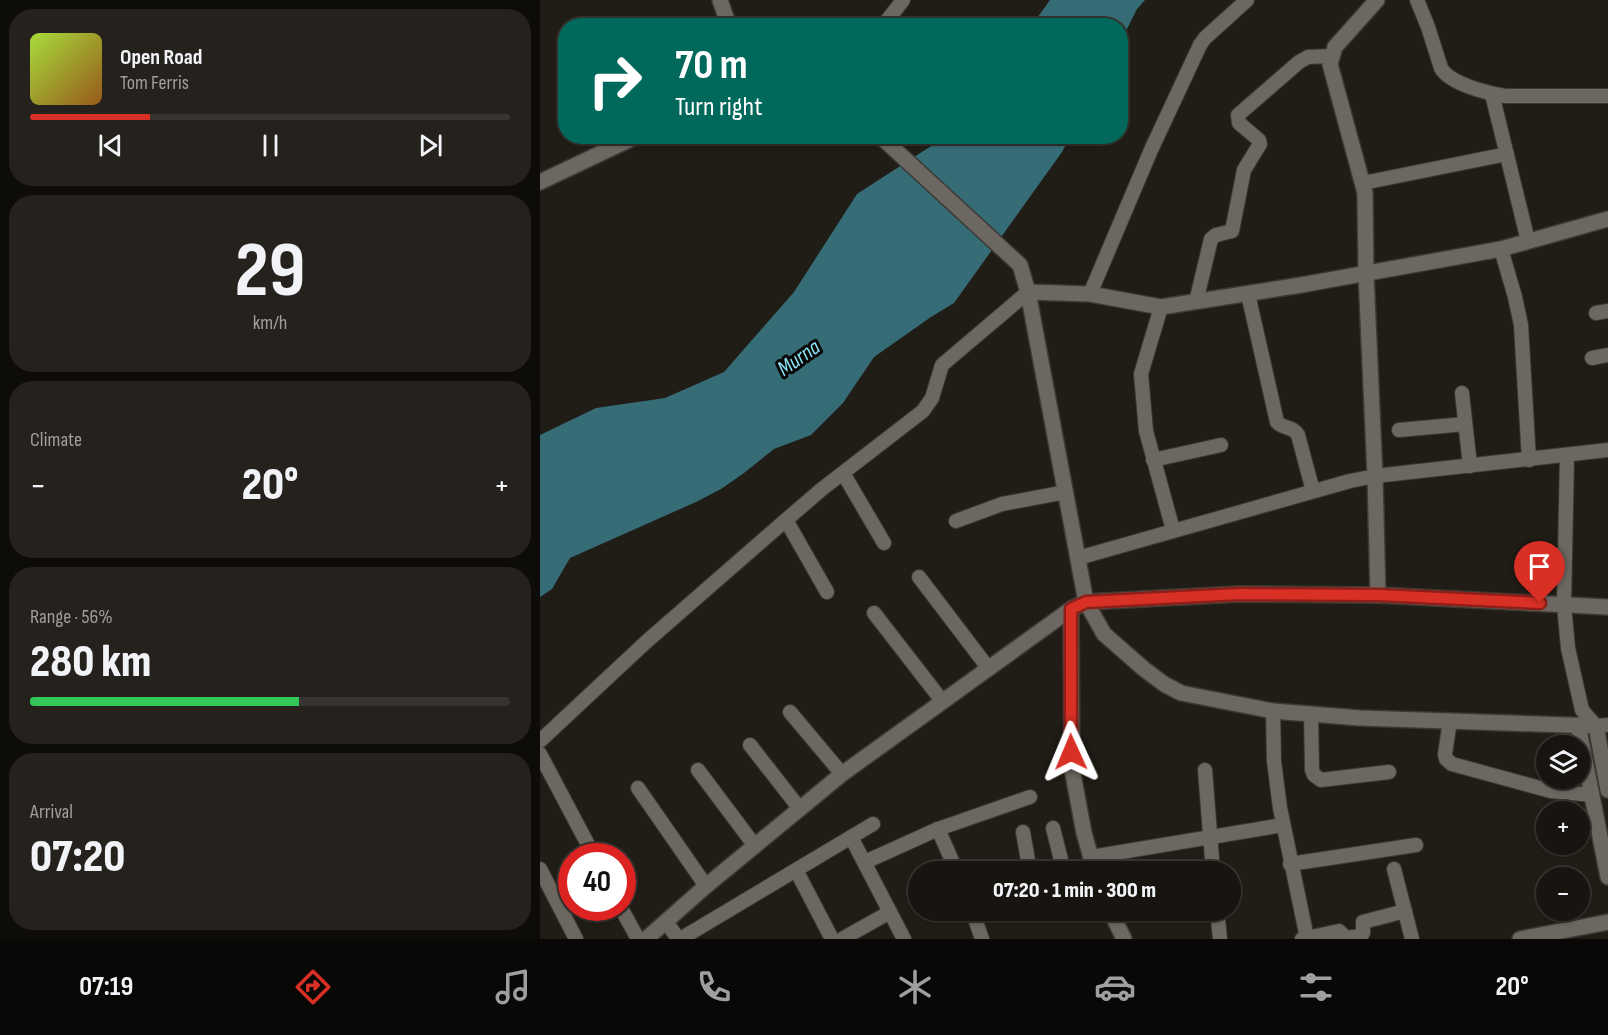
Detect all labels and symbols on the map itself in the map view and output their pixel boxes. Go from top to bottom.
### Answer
water label: Murna [772,334,826,383]
pin [1514,541,1565,603]
position arrow [1039,720,1103,784]
speed limit sign: 40 [558,843,636,921]

